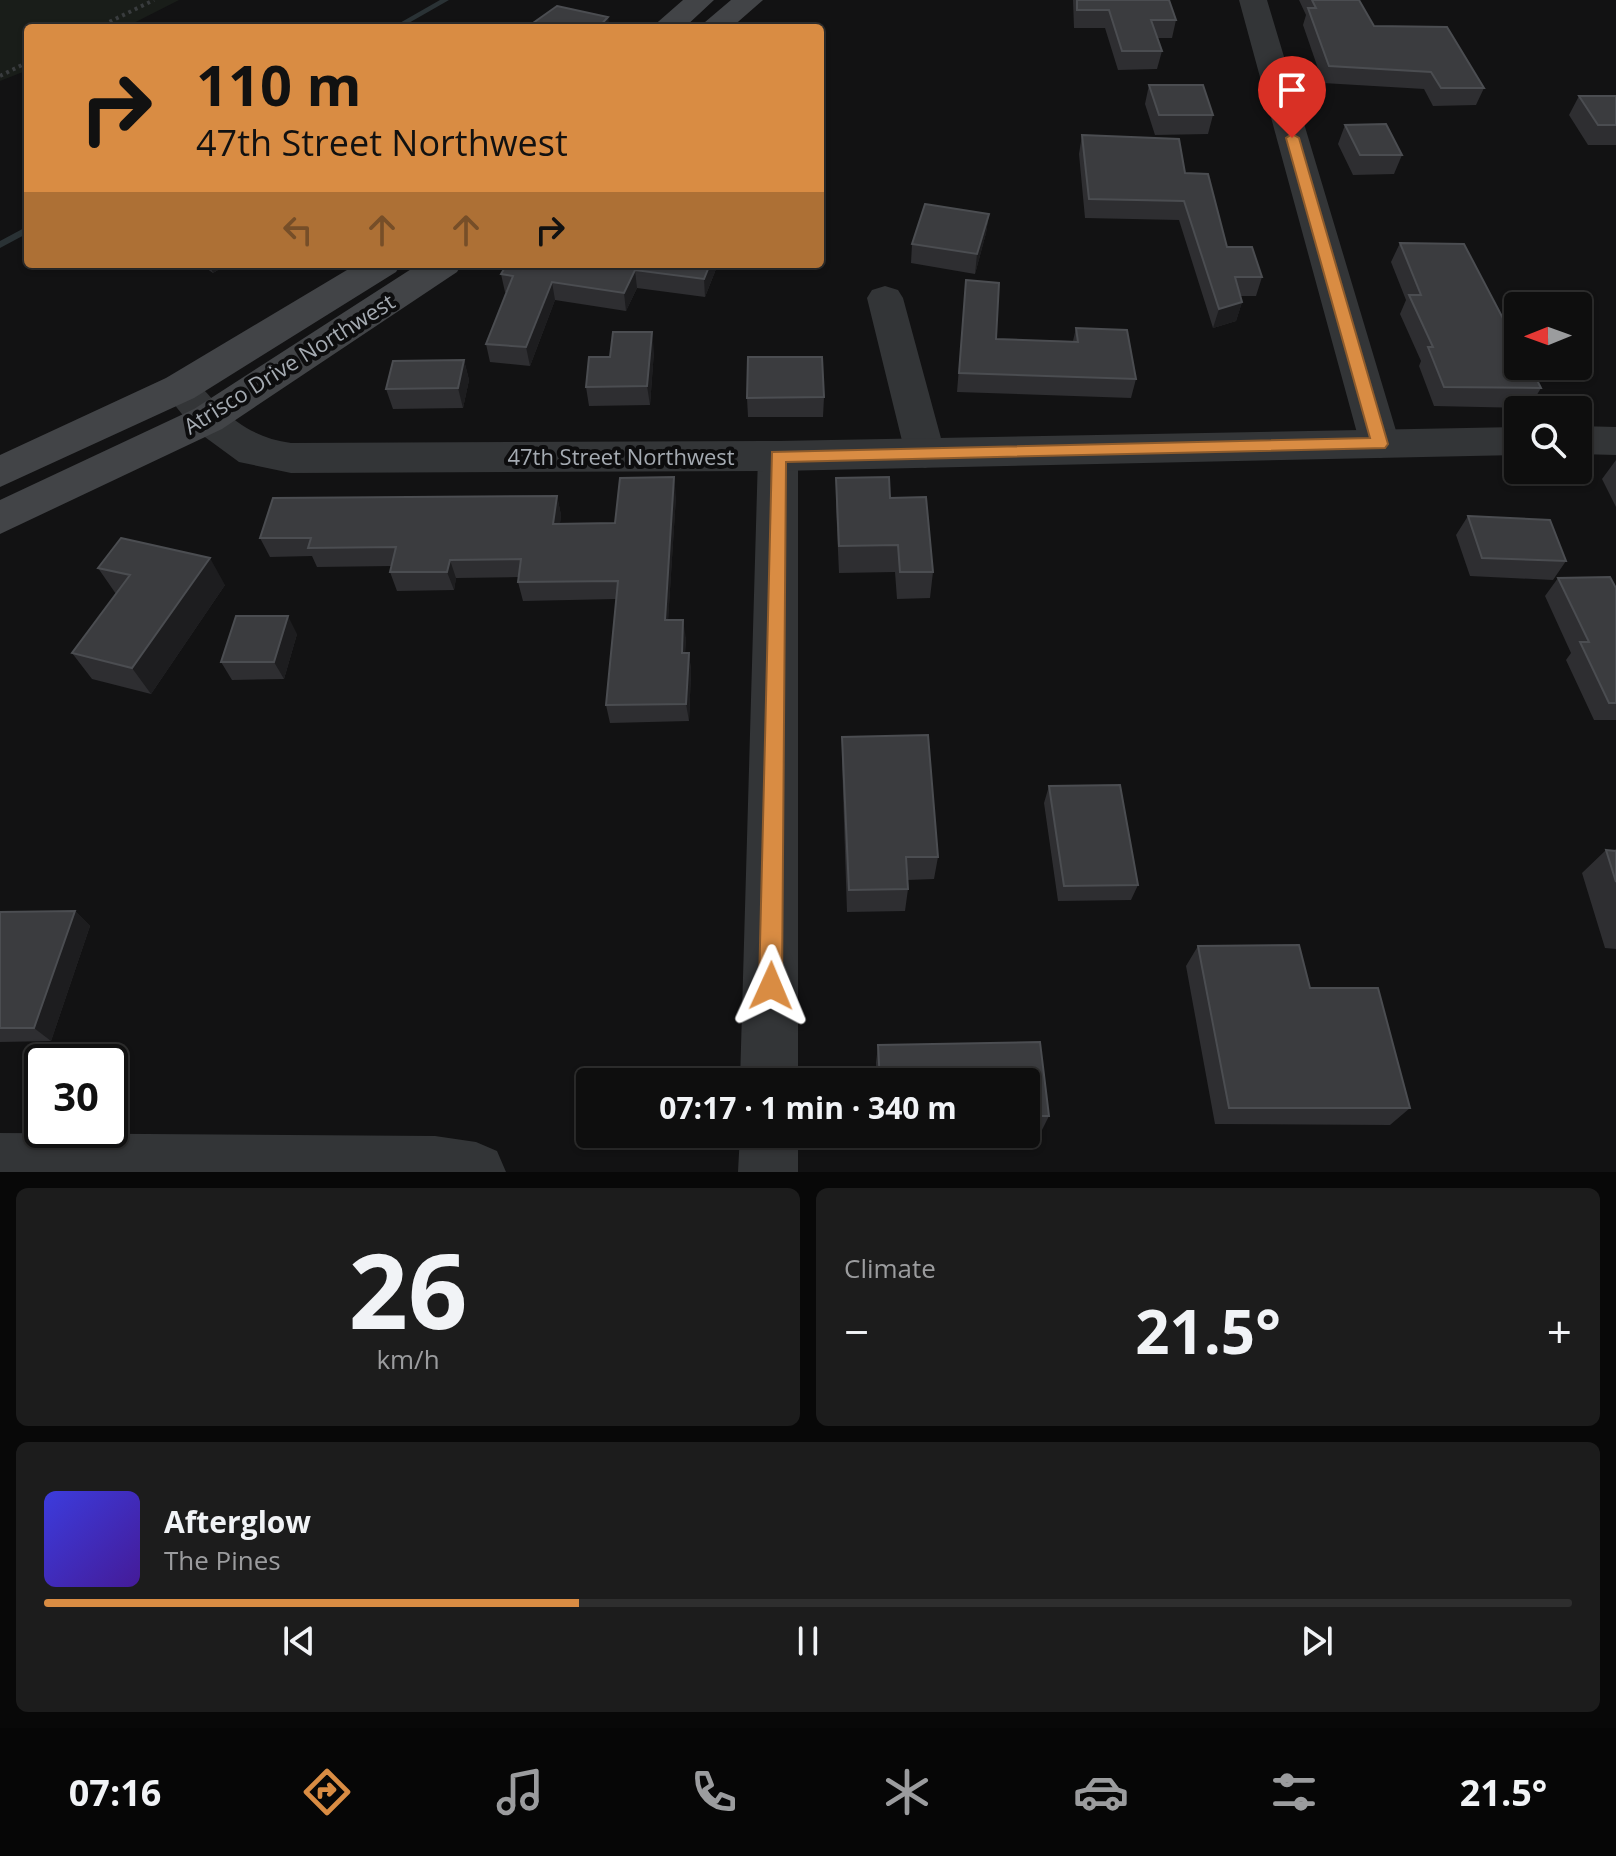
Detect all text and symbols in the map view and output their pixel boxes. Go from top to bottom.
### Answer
text: 110 m [196,46,362,122]
icon: right [64,56,168,160]
pin [1258,56,1326,138]
icon: arrive [1270,68,1314,112]
text: 47th Street Northwest [196,118,568,167]
icon: left [276,208,320,252]
icon: ahead [360,208,404,252]
icon: ahead [444,208,488,252]
icon: right [528,208,572,252]
street label: Atrisco Drive Northwest [177,286,400,440]
north arrow [1504,292,1592,380]
map controls [1504,292,1592,484]
button: search [1504,396,1592,484]
street label: 47th Street Northwest [507,441,735,471]
position arrow [729,944,813,1028]
speed limit sign: 30 [24,1044,128,1148]
text: 07:17 · 1 min · 340 m [659,1087,957,1128]
text: 26 [349,1218,467,1359]
text: Climate [844,1250,936,1286]
text: 21.5° [1135,1290,1281,1372]
text: − [844,1301,869,1361]
text: + [1547,1301,1572,1361]
text: km/h [376,1341,440,1377]
text: Afterglow [164,1501,311,1542]
text: The Pines [164,1542,281,1578]
icon: previous [277,1619,321,1663]
icon: pause [786,1619,830,1663]
icon: next [1295,1619,1339,1663]
icon: directions [299,1764,355,1820]
icon: music [492,1764,548,1820]
icon: phone [686,1764,742,1820]
icon: climate [879,1764,935,1820]
icon: car [1073,1764,1129,1820]
icon: filters [1266,1764,1322,1820]
text: 07:16 [69,1768,161,1817]
text: 21.5° [1460,1768,1547,1817]

